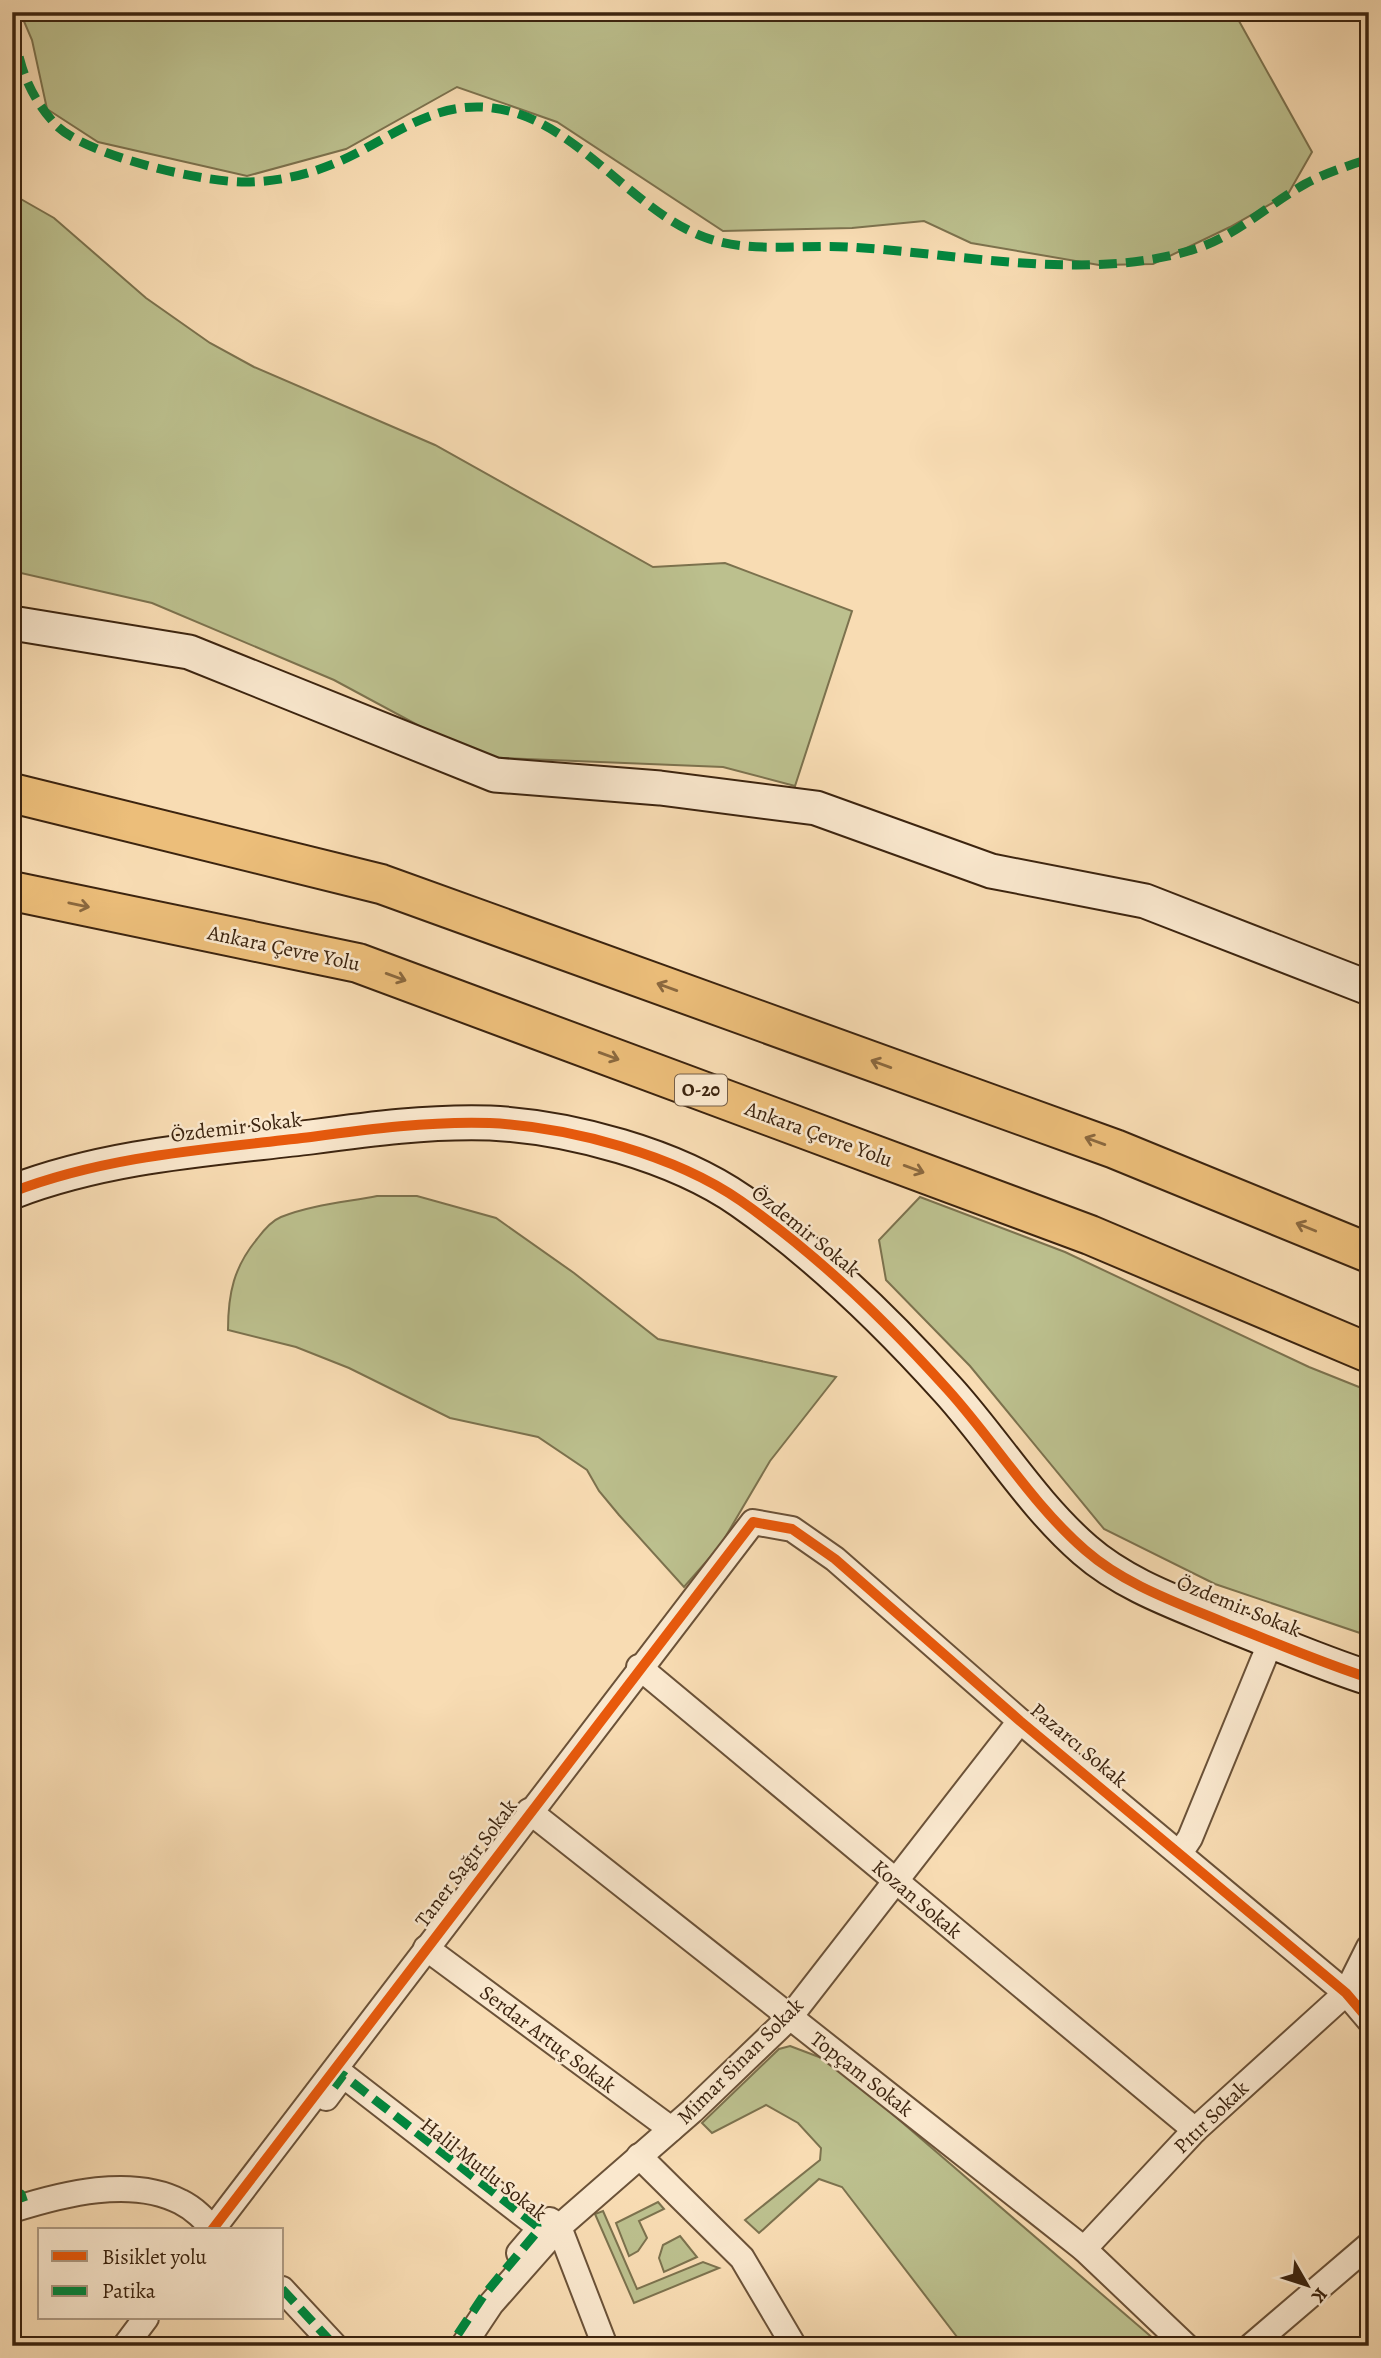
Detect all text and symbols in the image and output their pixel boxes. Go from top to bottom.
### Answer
one-way arrow [67,898,90,912]
street label: Ankara Çevre Yolu [204,918,363,978]
one-way arrow [385,972,407,984]
one-way arrow [656,980,678,992]
one-way arrow [598,1051,620,1063]
one-way arrow [870,1057,892,1069]
road number: O-20 [675,1074,727,1106]
street label: Ankara Çevre Yolu [740,1094,897,1174]
street label: Özdemir Sokak [169,1105,304,1149]
one-way arrow [1085,1134,1106,1147]
one-way arrow [903,1164,925,1177]
street label: Özdemir Sokak [746,1179,866,1284]
one-way arrow [1295,1220,1317,1233]
street label: Özdemir Sokak [1173,1568,1306,1644]
street label: Pazarcı Sokak [1025,1696,1134,1794]
street label: Taner Sağır Sokak [409,1793,524,1933]
street label: Kozan Sokak [866,1853,968,1945]
street label: Serdar Artuç Sokak [474,1979,622,2100]
street label: Mimar Sinan Sokak [671,1991,810,2130]
street label: Topçam Sokak [805,2025,920,2123]
street label: Pıtır Sokak [1167,2074,1255,2160]
street label: Halil Mutlu Sokak [415,2111,553,2228]
legend [38,2228,284,2320]
text: Bisiklet yolu [102,2243,207,2271]
north arrow [1272,2250,1342,2320]
text: Patika [102,2277,156,2305]
text: K [1305,2282,1333,2309]

